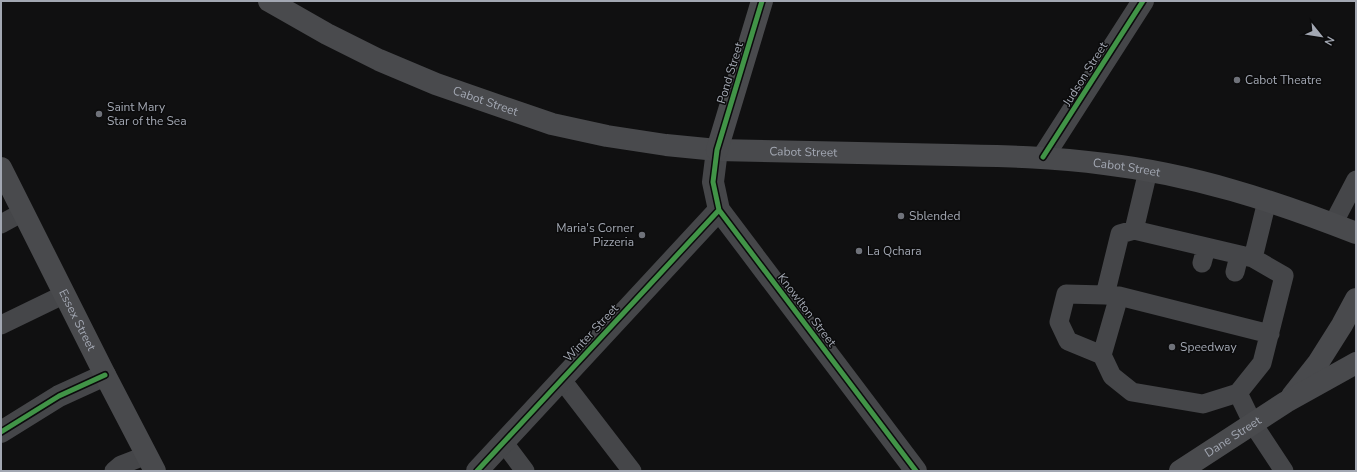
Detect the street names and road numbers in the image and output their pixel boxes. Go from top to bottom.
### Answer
street label: Judson Street [1058,38,1111,110]
street label: Pond Street [713,39,747,106]
street label: Cabot Street [451,82,521,120]
street label: Cabot Street [769,143,838,161]
street label: Cabot Street [1092,155,1163,181]
street label: Knowlton Street [774,270,840,351]
street label: Essex Street [55,286,100,354]
street label: Winter Street [560,300,622,365]
street label: Dane Street [1201,412,1265,461]

